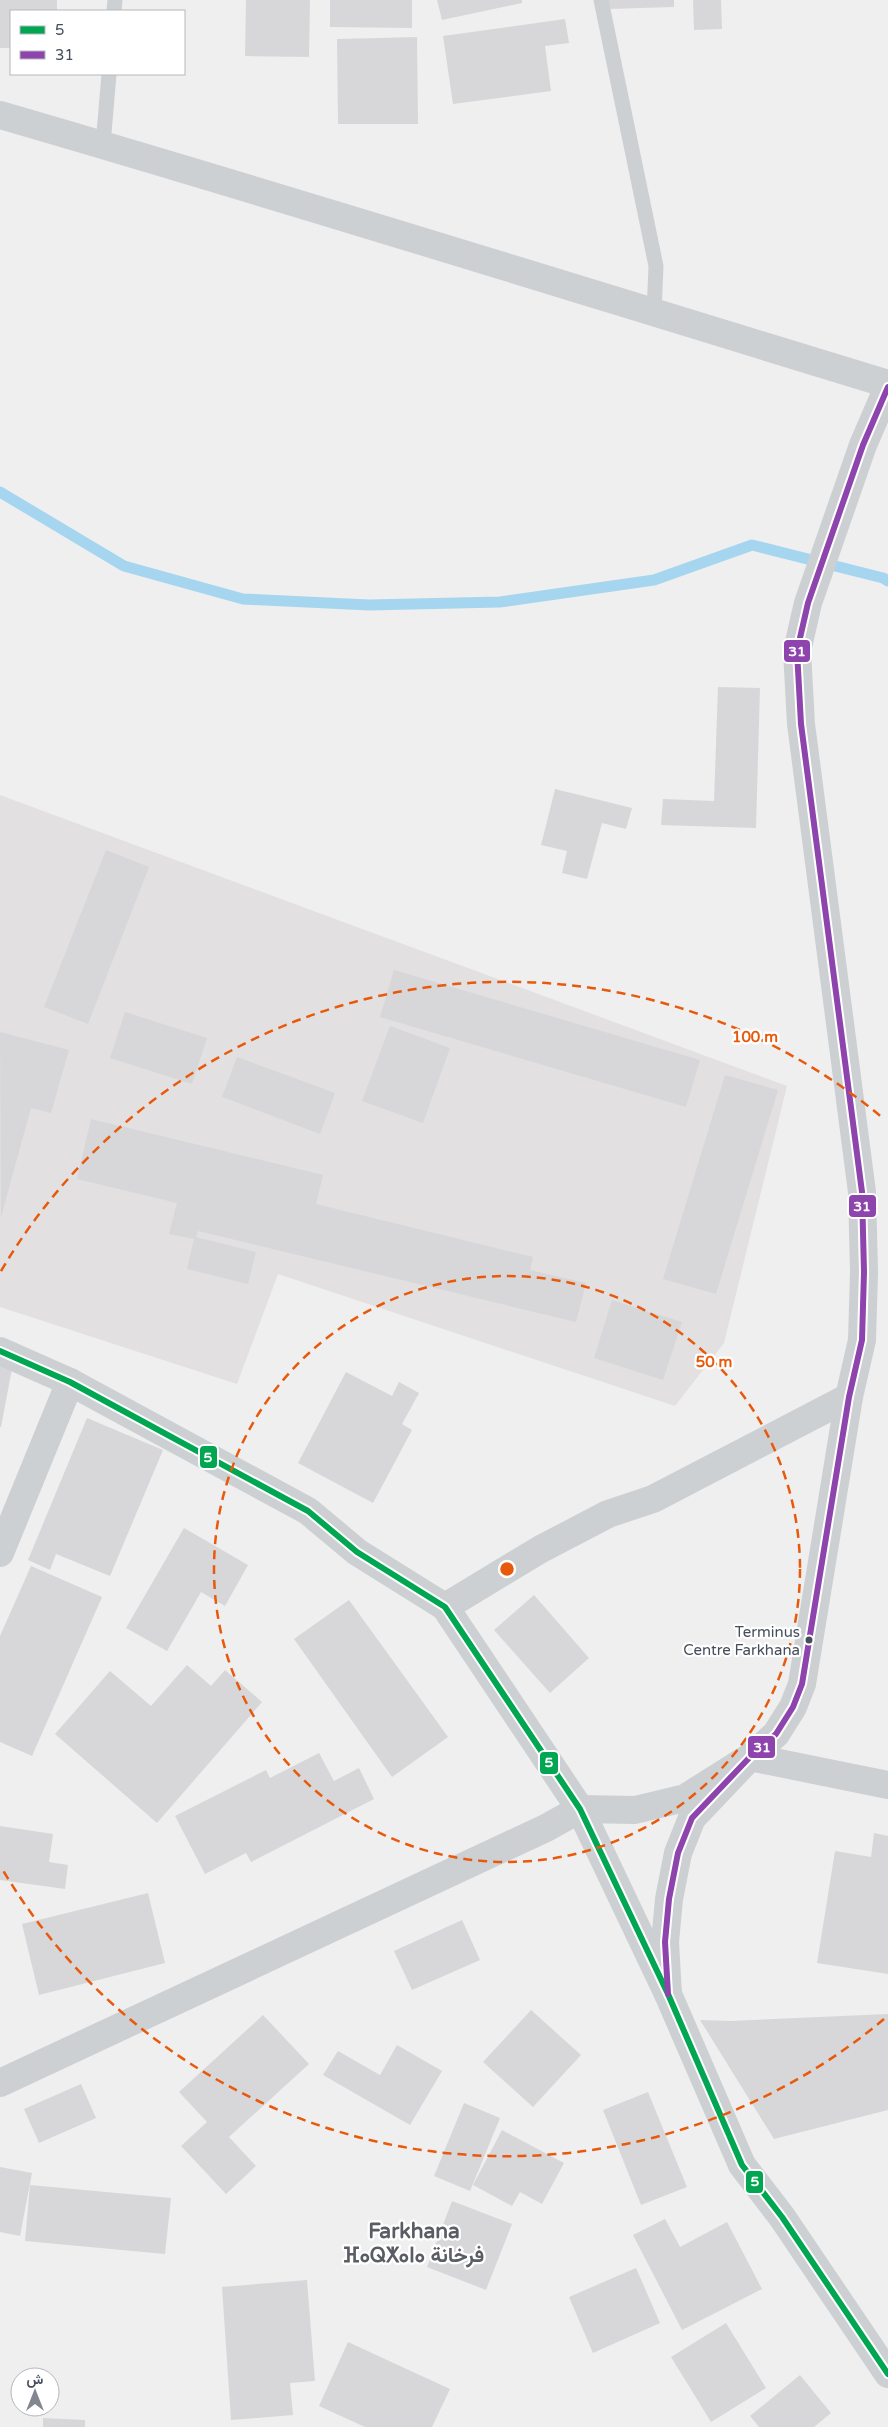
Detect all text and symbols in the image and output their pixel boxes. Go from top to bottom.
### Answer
legend [10,10,185,75]
text: 5 [55,21,64,39]
text: 31 [55,46,74,64]
line badge: 31 [783,639,811,663]
text: 31 [788,643,806,660]
text: 100 m [732,1028,778,1046]
line badge: 31 [848,1194,877,1218]
text: 31 [853,1198,871,1215]
text: 50 m [696,1353,732,1371]
line badge: 5 [199,1445,218,1469]
text: 5 [204,1449,213,1466]
centre of rings [498,1560,516,1578]
place label: Terminus Centre Farkhana [683,1623,800,1659]
marker: Terminus Centre Farkhana [804,1635,814,1645]
line badge: 31 [747,1735,776,1759]
text: 31 [753,1739,771,1756]
line badge: 5 [539,1751,559,1775]
text: 5 [545,1754,554,1771]
line badge: 5 [745,2170,764,2194]
text: 5 [751,2173,760,2190]
district label: Farkhana ⴼⴰⵕⵅⴰⵏⴰ فرخانة [344,2219,484,2268]
north arrow [10,2367,60,2417]
text: ش [27,2371,44,2388]

